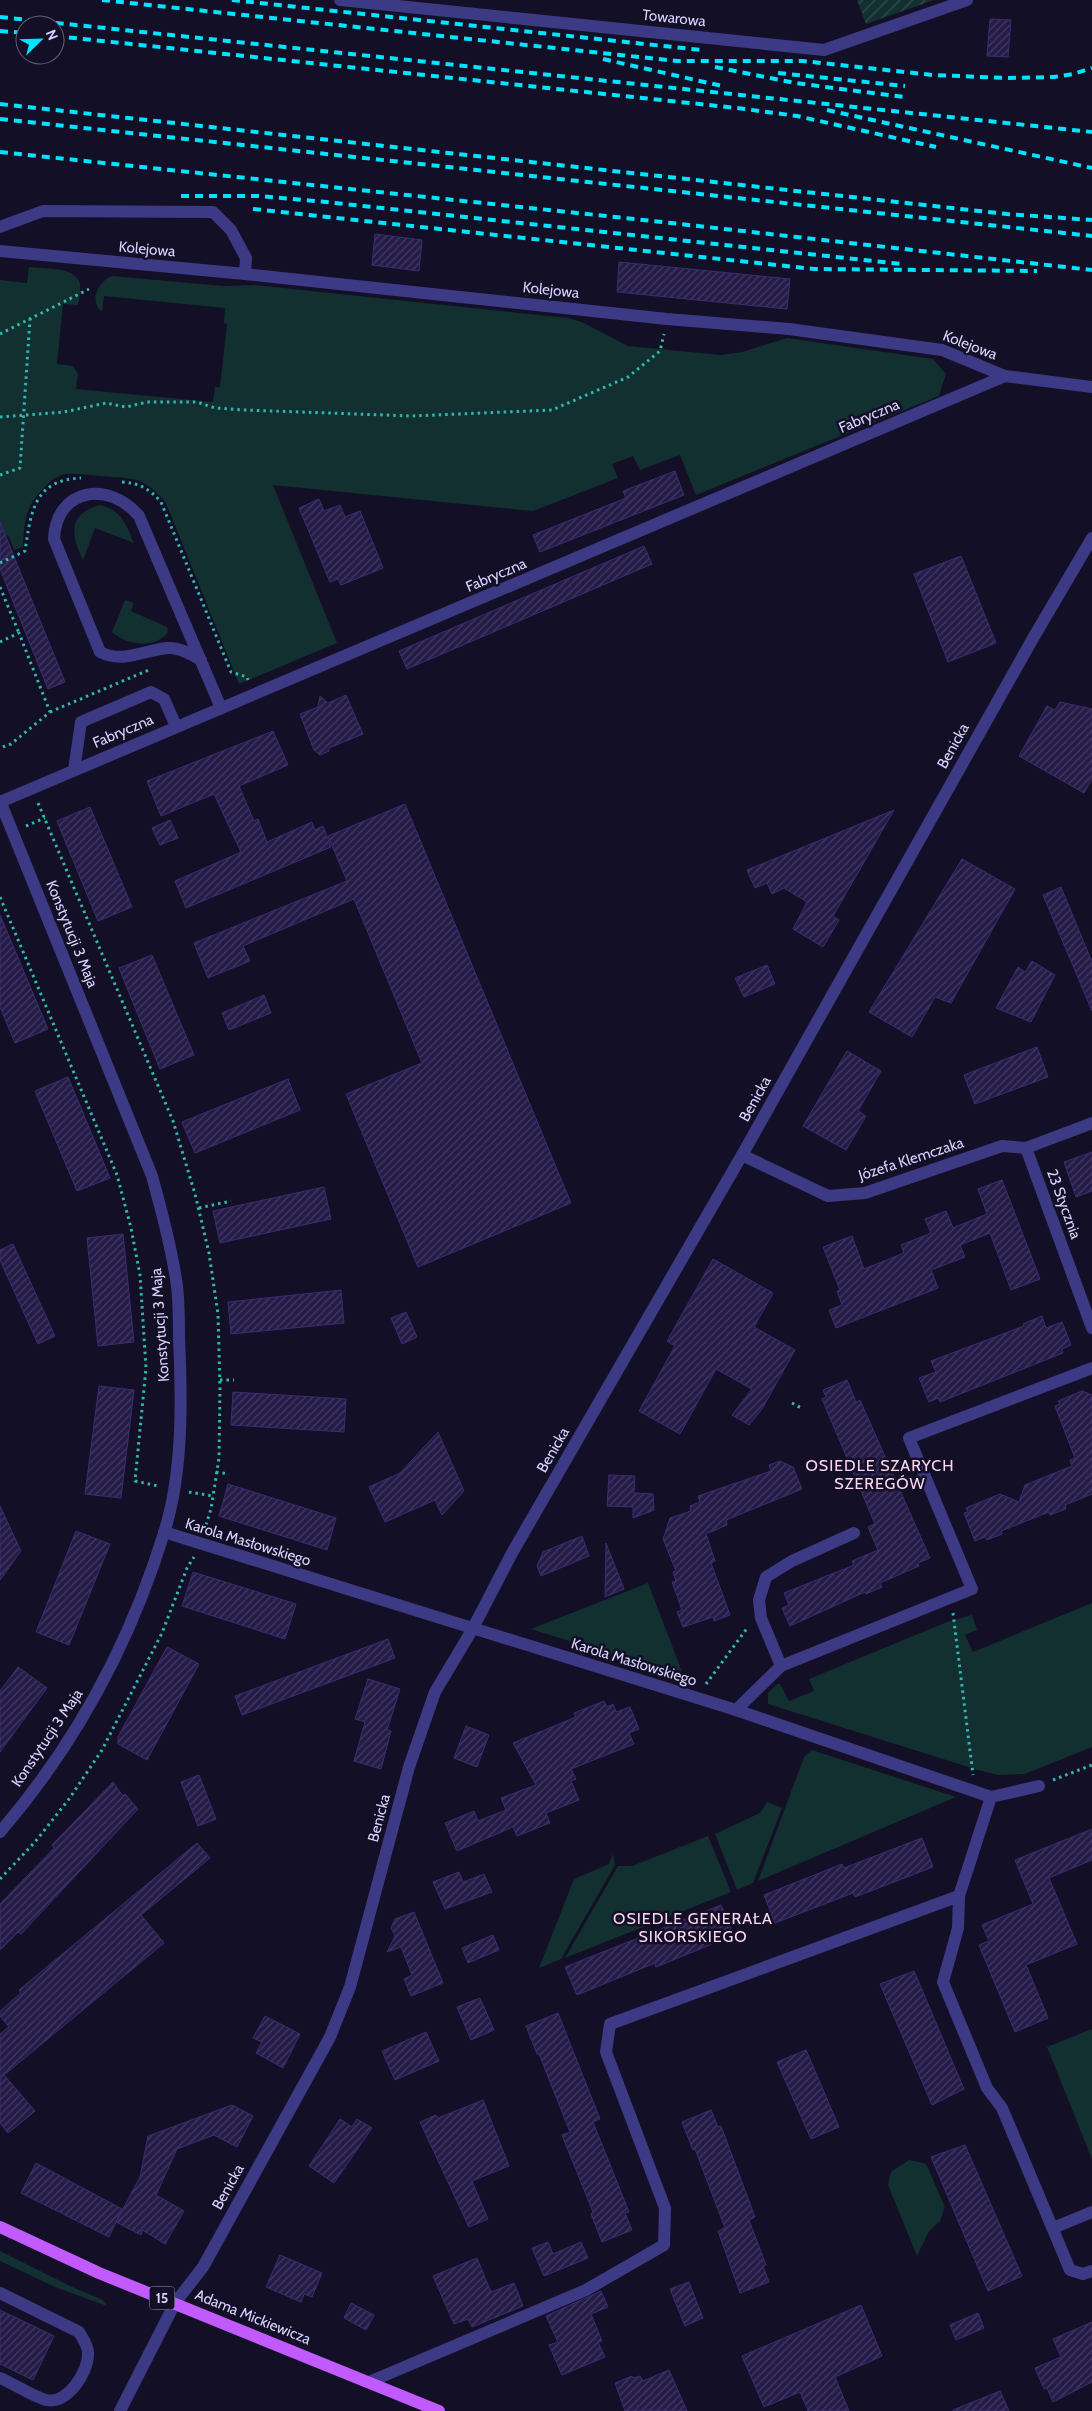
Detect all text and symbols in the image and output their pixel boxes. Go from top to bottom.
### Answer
street label: Towarowa [641,6,707,30]
north arrow [15,15,65,65]
text: N [42,27,62,43]
street label: Kolejowa [118,238,177,261]
street label: Kolejowa [522,278,581,302]
street label: Kolejowa [940,326,1000,364]
street label: Fabryczna [836,395,903,437]
street label: Fabryczna [463,554,530,596]
street label: Fabryczna [90,710,157,752]
street label: Benicka [933,720,973,772]
street label: Konstytucji 3 Maja [42,878,102,991]
street label: Benicka [735,1073,775,1125]
street label: Józefa Klemczaka [855,1133,967,1185]
street label: 23 Stycznia [1043,1167,1085,1242]
street label: Konstytucji 3 Maja [147,1267,173,1383]
street label: Benicka [533,1424,573,1476]
district label: OSIEDLE SZARYCH SZEREGÓW [806,1456,954,1493]
street label: Karola Masłowskiego [183,1514,313,1570]
street label: Karola Masłowskiego [569,1634,699,1690]
street label: Konstytucji 3 Maja [8,1685,87,1790]
street label: Benicka [364,1791,394,1844]
district label: OSIEDLE GENERAŁA SIKORSKIEGO [613,1909,773,1946]
street label: Benicka [208,2161,248,2213]
road number: 15 [150,2286,174,2310]
street label: Adama Mickiewicza [193,2286,314,2349]

